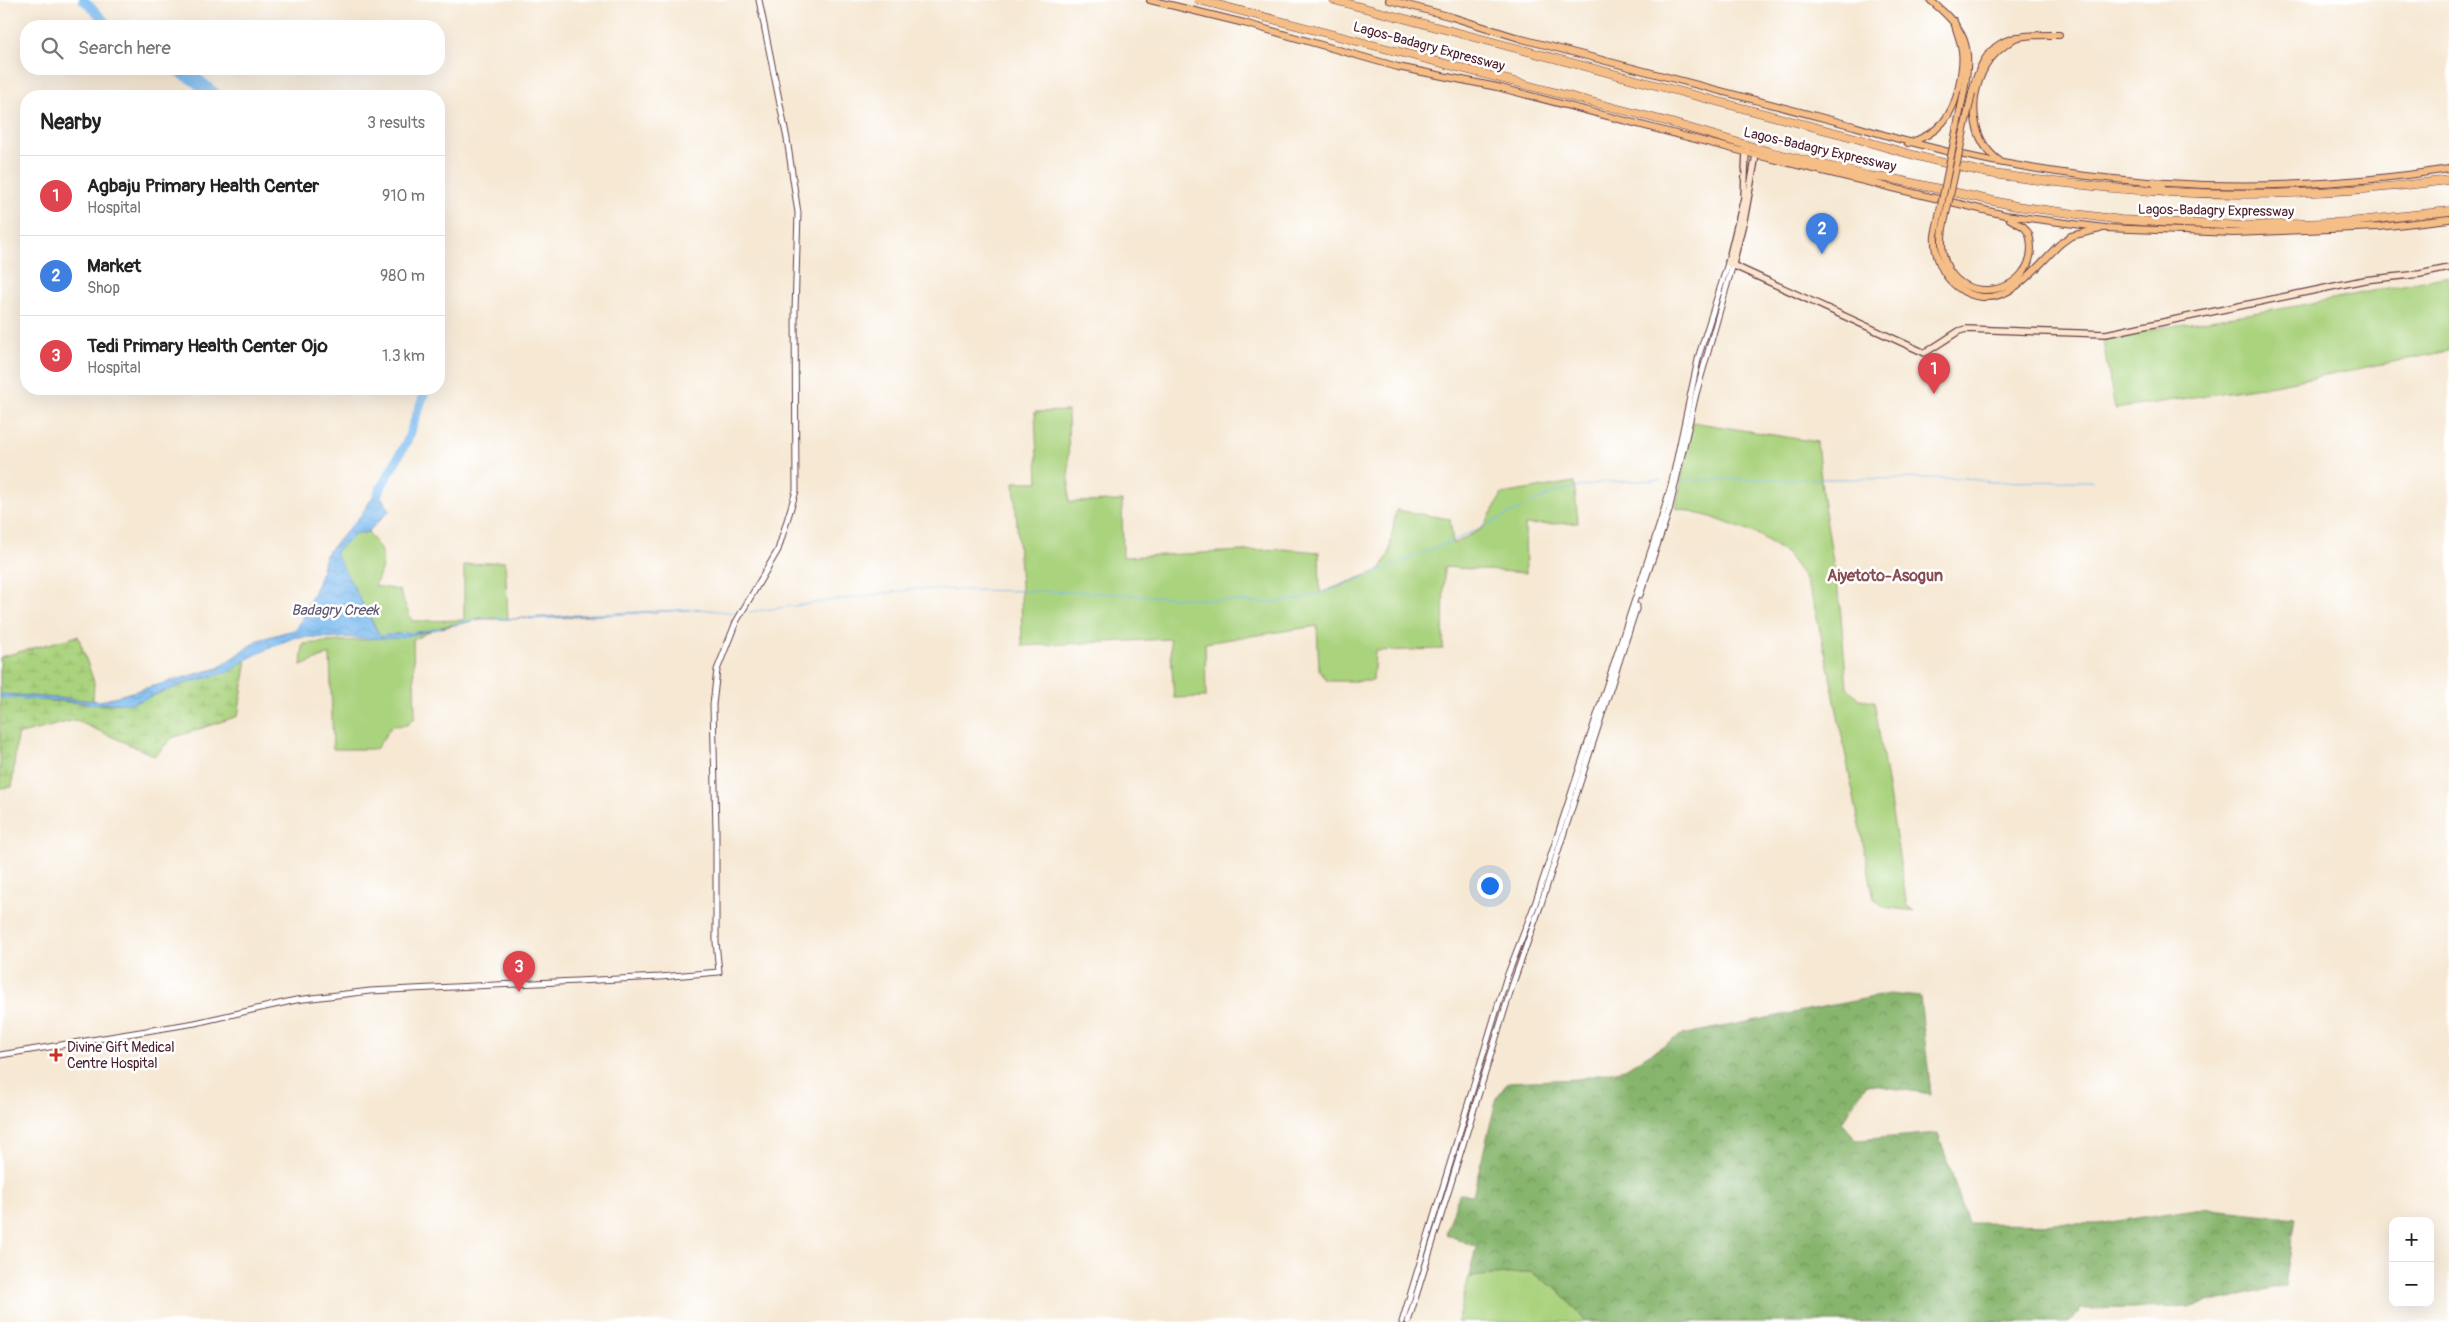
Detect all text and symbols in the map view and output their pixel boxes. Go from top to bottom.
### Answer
street label: Lagos-Badagry Expressway [1351,18,1507,75]
search box [20,20,445,75]
icon: search [38,34,66,62]
text: Search here [78,36,171,60]
text: Nearby [40,109,101,136]
text: 3 results [367,113,425,133]
street label: Lagos-Badagry Expressway [1742,124,1898,175]
text: Agbaju Primary Health Center [87,174,319,198]
text: 1 [53,186,59,206]
text: 910 m [382,186,425,206]
text: Hospital [87,198,141,218]
street label: Lagos-Badagry Expressway [2138,201,2294,220]
pin: 2 [1806,213,1838,254]
text: Market [87,254,141,278]
text: 2 [52,266,60,286]
text: 980 m [380,266,425,286]
text: Shop [87,278,120,298]
text: Tedi Primary Health Center Ojo [87,334,328,358]
text: 3 [52,346,60,366]
text: 1.3 km [382,346,425,366]
pin: 1 [1918,353,1950,394]
text: Hospital [87,358,141,378]
district label: Aiyetoto-Asogun [1827,566,1943,586]
water label: Badagry Creek [291,601,381,620]
your location [1477,873,1503,899]
pin: 3 [503,951,535,992]
place label: Divine Gift Medical Centre Hospital [67,1039,175,1072]
marker: Divine Gift Medical Centre Hospital [49,1048,63,1062]
map controls [2389,1217,2434,1307]
button: + [2389,1217,2434,1262]
button: − [2389,1262,2434,1307]

